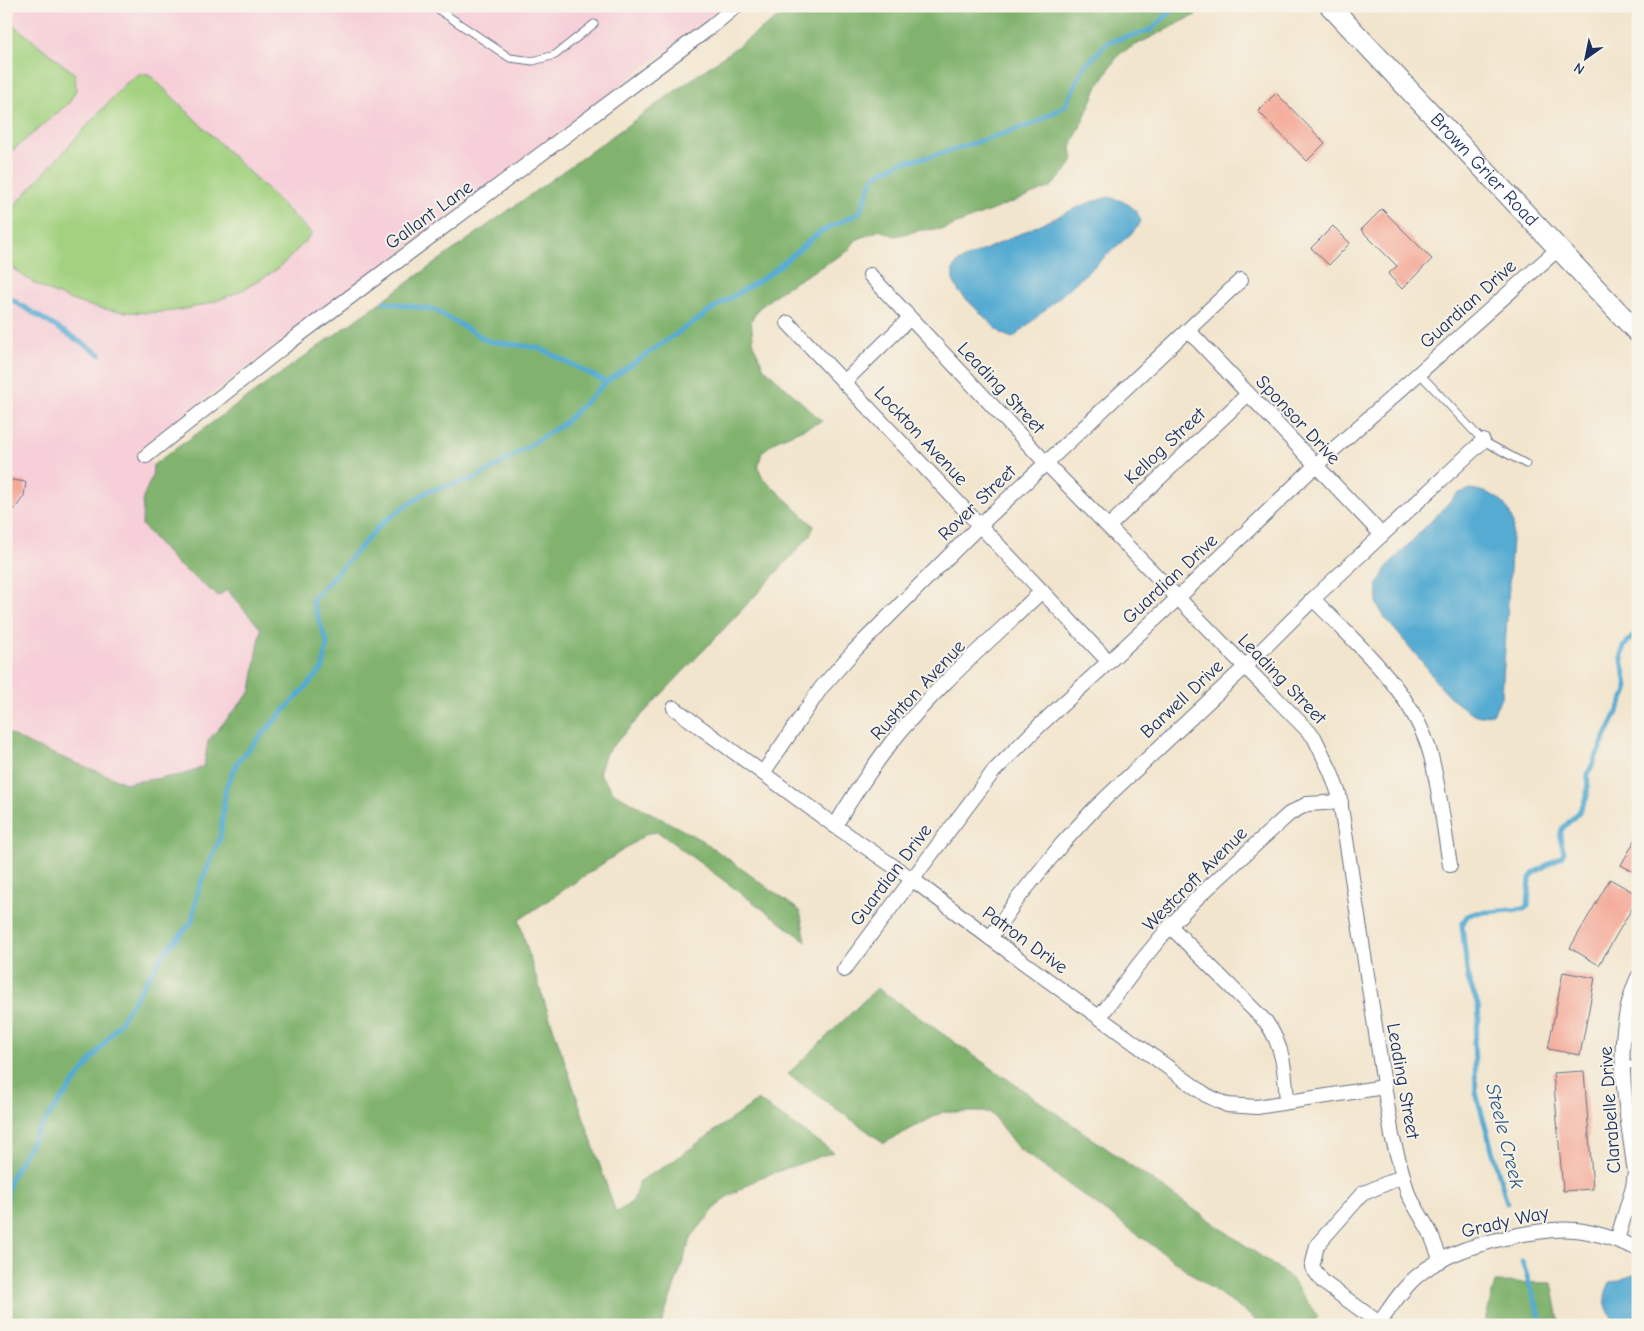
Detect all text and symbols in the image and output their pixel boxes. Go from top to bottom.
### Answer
north arrow [1562,32,1612,82]
text: N [1571,59,1588,78]
street label: Brown Grier Road [1426,109,1543,231]
street label: Gallant Lane [381,176,477,254]
street label: Guardian Drive [1415,255,1521,353]
street label: Leading Street [953,338,1049,439]
street label: Sponsor Drive [1251,371,1345,469]
street label: Lockton Avenue [870,382,972,490]
street label: Kellog Street [1120,403,1210,489]
street label: Rover Street [934,460,1021,545]
street label: Guardian Drive [1118,529,1222,629]
street label: Leading Street [1233,629,1331,729]
street label: Rushton Avenue [866,635,970,745]
street label: Barwell Drive [1136,655,1228,743]
street label: Guardian Drive [845,820,937,930]
street label: Westcroft Avenue [1138,822,1252,936]
street label: Patron Drive [978,902,1072,978]
street label: Leading Street [1382,1021,1424,1141]
street label: Clarabelle Drive [1595,1046,1625,1174]
water label: Steele Creek [1481,1081,1529,1191]
street label: Grady Way [1459,1201,1551,1243]

